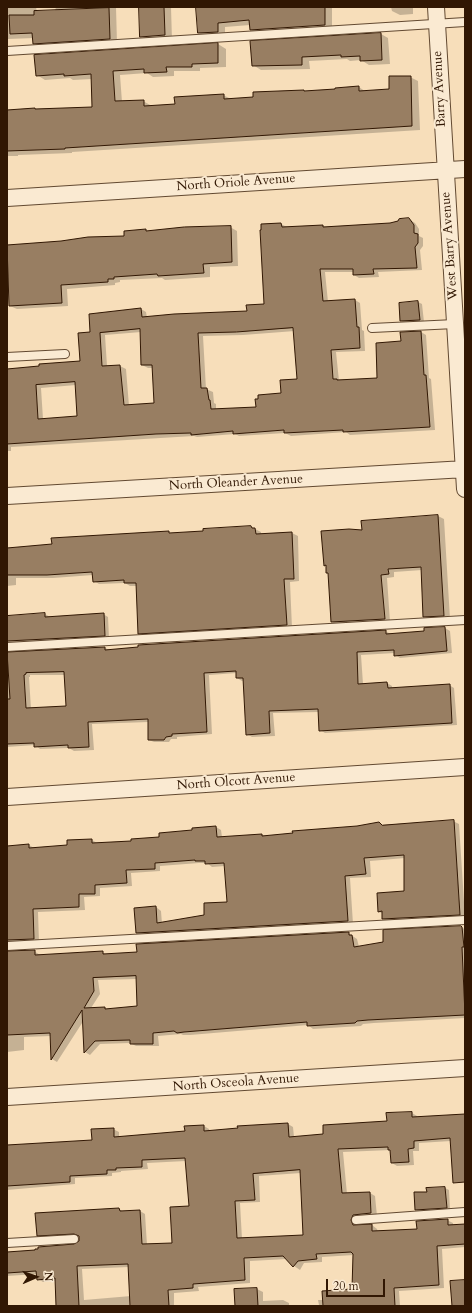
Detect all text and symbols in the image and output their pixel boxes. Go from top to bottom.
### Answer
street label: Barry Avenue [430,50,450,128]
street label: North Oriole Avenue [176,171,296,195]
street label: West Barry Avenue [438,191,462,301]
street label: North Oleander Avenue [169,472,303,494]
street label: North Olcott Avenue [176,770,296,794]
street label: North Osceola Avenue [172,1071,300,1095]
north arrow [16,1257,56,1297]
scale bar [328,1271,387,1297]
text: N [41,1272,56,1282]
text: 20 m [333,1278,359,1294]

